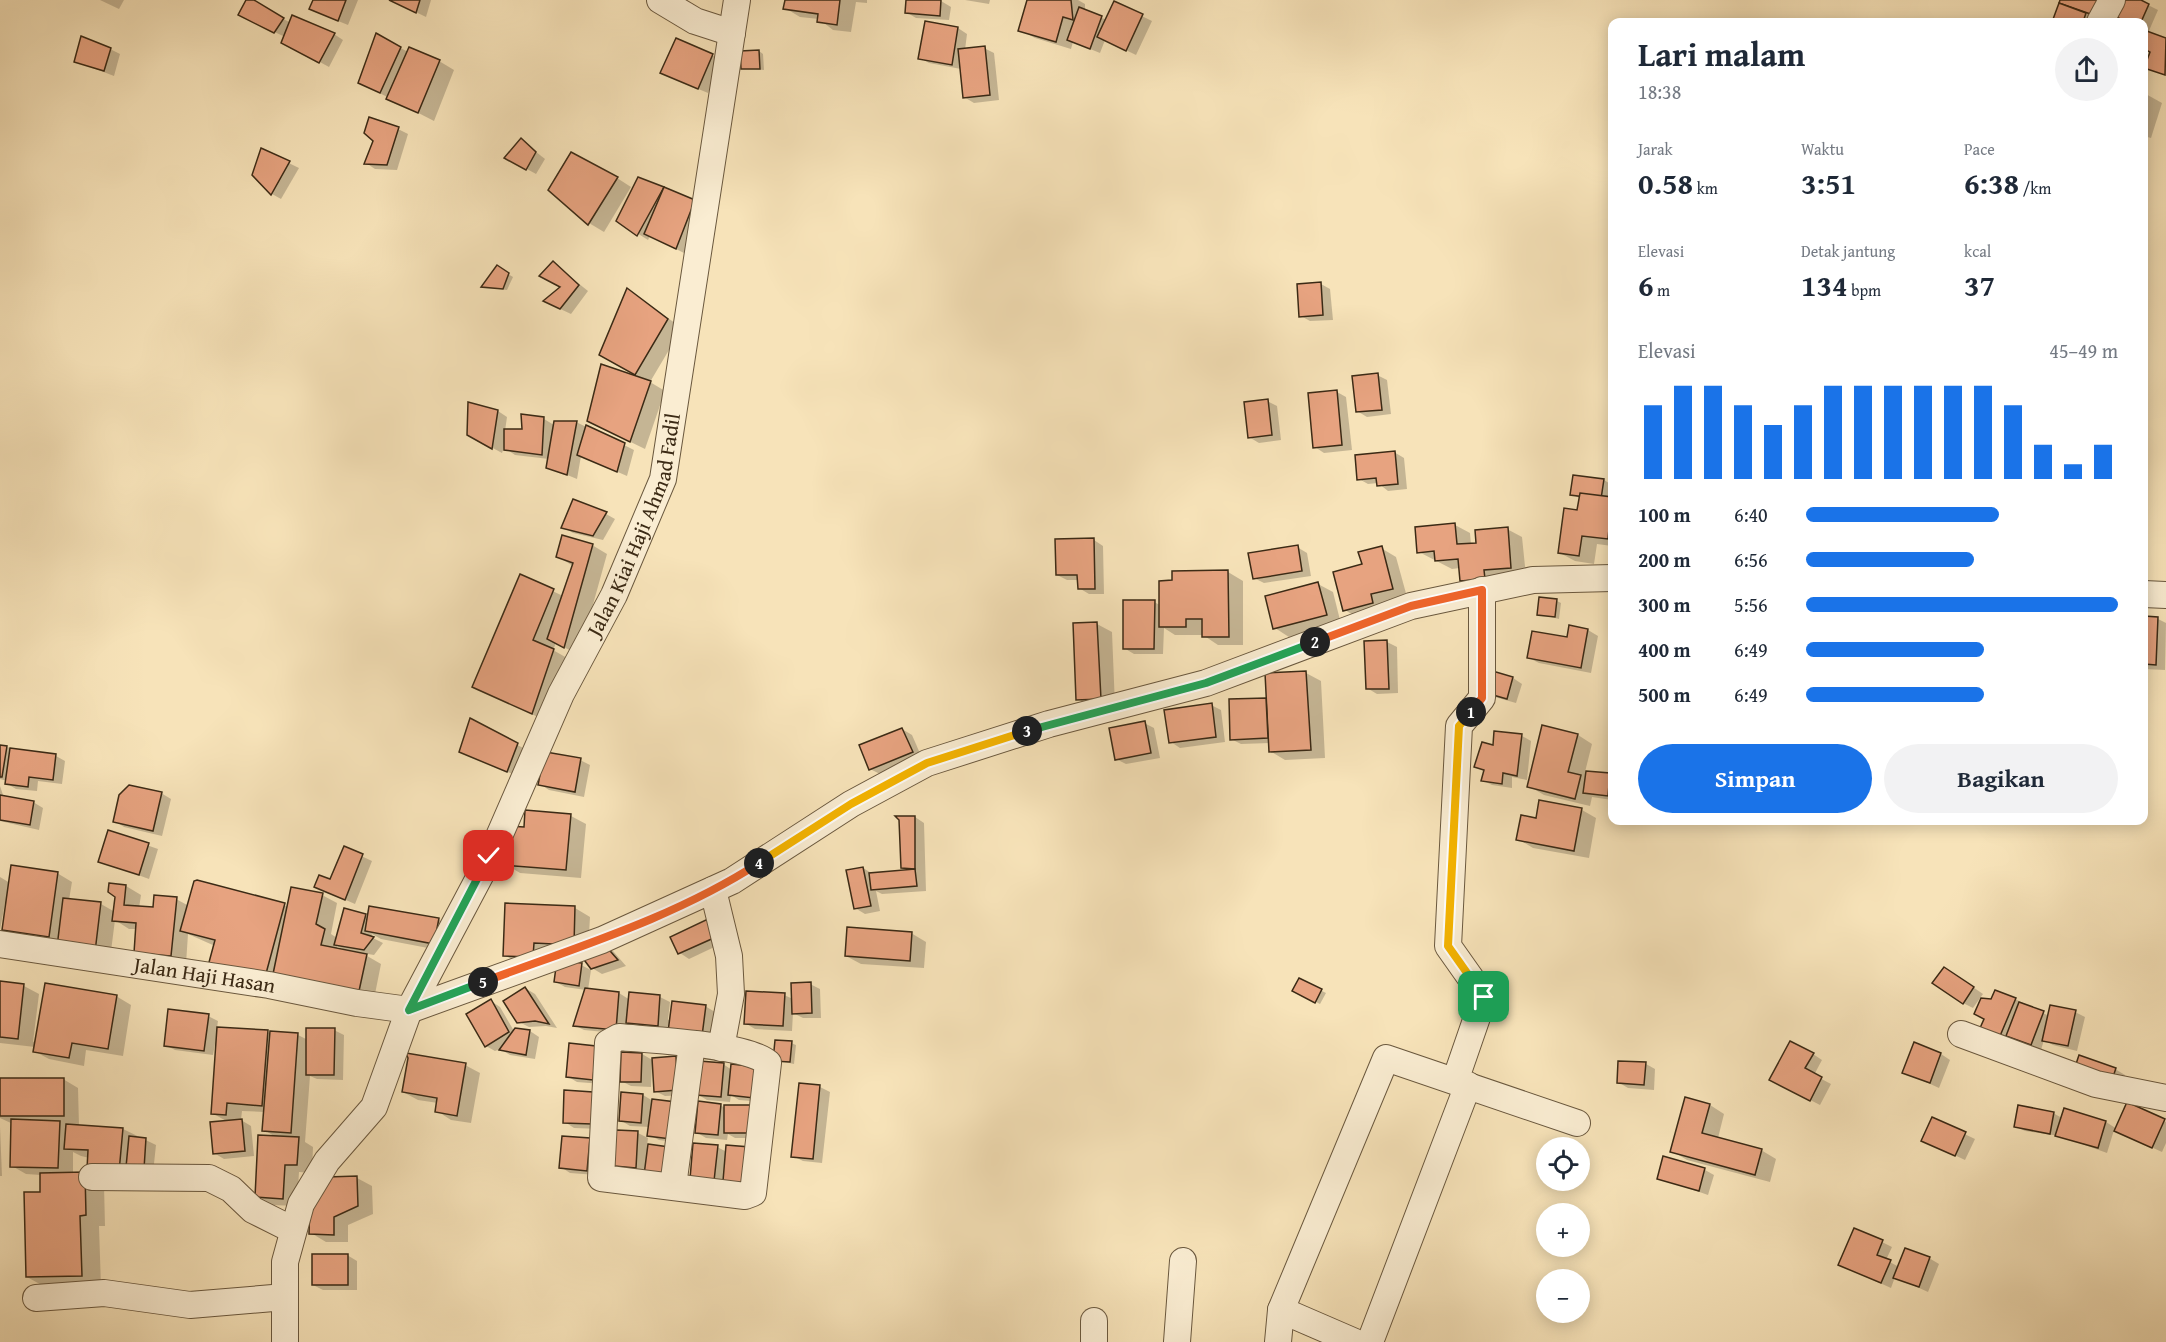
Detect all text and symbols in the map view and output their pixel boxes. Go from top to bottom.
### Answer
text: Lari malam [1638,30,1805,78]
button: share [2055,38,2118,101]
text: 18:38 [1638,77,1681,106]
text: Jarak [1638,137,1673,161]
text: Waktu [1801,137,1844,161]
text: Pace [1964,137,1995,161]
text: 0.58 [1638,161,1693,205]
text: 3:51 [1801,161,1856,205]
text: 6:38 [1964,161,2019,205]
text: km [1693,176,1718,200]
text: /km [2019,176,2051,200]
text: Elevasi [1638,239,1684,263]
text: Detak jantung [1801,239,1895,263]
text: kcal [1964,239,1991,263]
text: 6 [1638,263,1654,307]
text: 134 [1801,263,1848,307]
text: 37 [1964,263,1995,307]
text: m [1654,278,1670,302]
text: bpm [1848,278,1881,302]
text: Elevasi [1638,336,1696,365]
text: 45–49 m [2049,336,2118,365]
street label: Jalan Kiai Haji Ahmad Fadil [577,411,688,645]
text: 100 m [1638,500,1691,529]
text: 6:40 [1734,500,1768,529]
text: 200 m [1638,545,1691,574]
text: 6:56 [1734,545,1768,574]
text: 300 m [1638,590,1691,619]
text: 5:56 [1734,590,1768,619]
pin: 2 [1300,627,1330,657]
text: 2 [1311,630,1319,654]
text: 400 m [1638,635,1691,664]
text: 6:49 [1734,635,1768,664]
text: 500 m [1638,680,1691,709]
text: 6:49 [1734,680,1768,709]
pin: 1 [1456,697,1486,727]
text: 1 [1467,700,1475,724]
pin: 3 [1012,716,1042,746]
text: 3 [1023,719,1031,743]
button: Simpan [1638,744,1872,813]
button: Bagikan [1884,744,2118,813]
pin [463,830,514,881]
icon: check [472,839,505,872]
pin: 4 [744,848,774,878]
text: 4 [755,851,763,875]
street label: Jalan Haji Hasan [129,948,279,1001]
pin: 5 [468,967,498,997]
text: 5 [479,970,487,994]
pin [1458,971,1509,1022]
icon: arrive [1467,980,1500,1013]
map controls [1536,1137,1590,1323]
button: locate [1536,1137,1590,1191]
button: + [1536,1203,1590,1257]
button: − [1536,1269,1590,1323]

